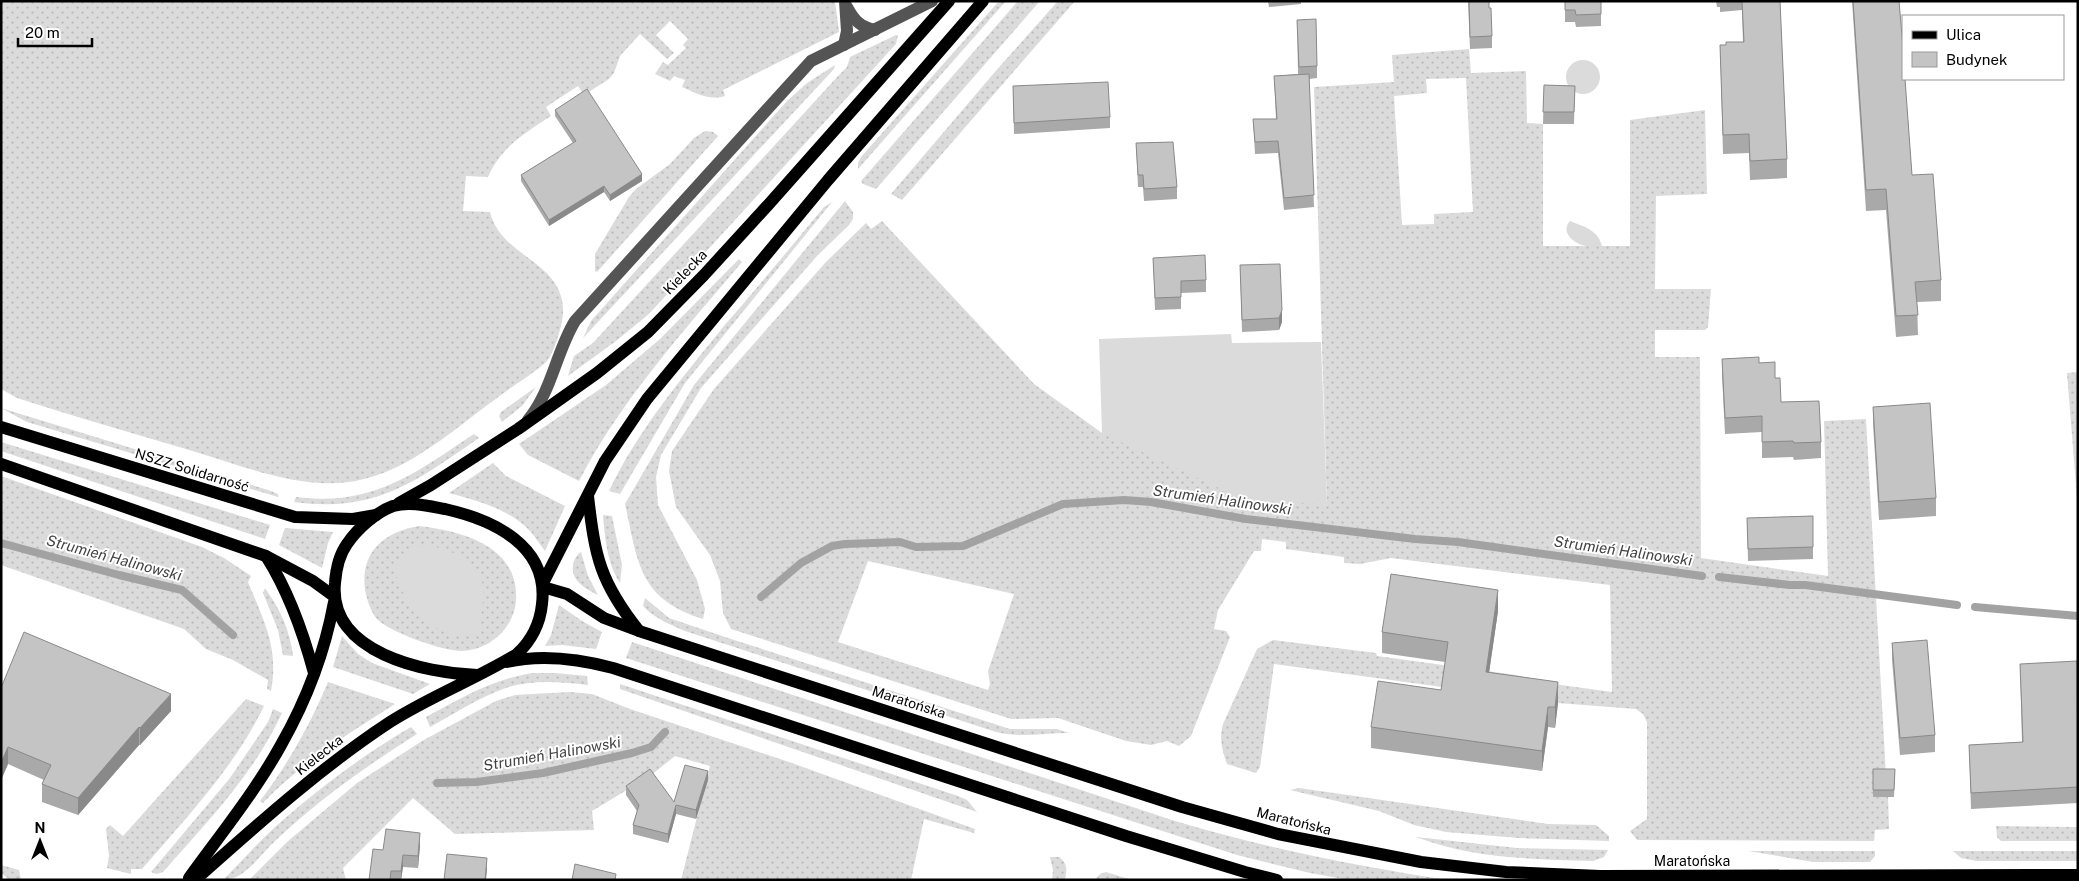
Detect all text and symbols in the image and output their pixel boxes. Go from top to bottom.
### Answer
scale bar [18,15,91,47]
legend [1902,15,2064,80]
text: 20 m [25,24,60,41]
text: Ulica [1946,26,1981,43]
text: Budynek [1946,51,2007,68]
street label: Kielecka [660,246,710,298]
street label: NSZZ Solidarność [133,445,251,495]
water label: Strumień Halinowski [1152,481,1293,518]
water label: Strumień Halinowski [45,531,184,584]
water label: Strumień Halinowski [1553,532,1694,569]
street label: Maratońska [870,683,948,721]
street label: Kielecka [292,732,346,778]
water label: Strumień Halinowski [482,733,622,774]
street label: Maratońska [1255,804,1333,838]
north arrow [15,816,65,866]
text: N [35,820,45,836]
street label: Maratońska [1654,853,1730,869]

